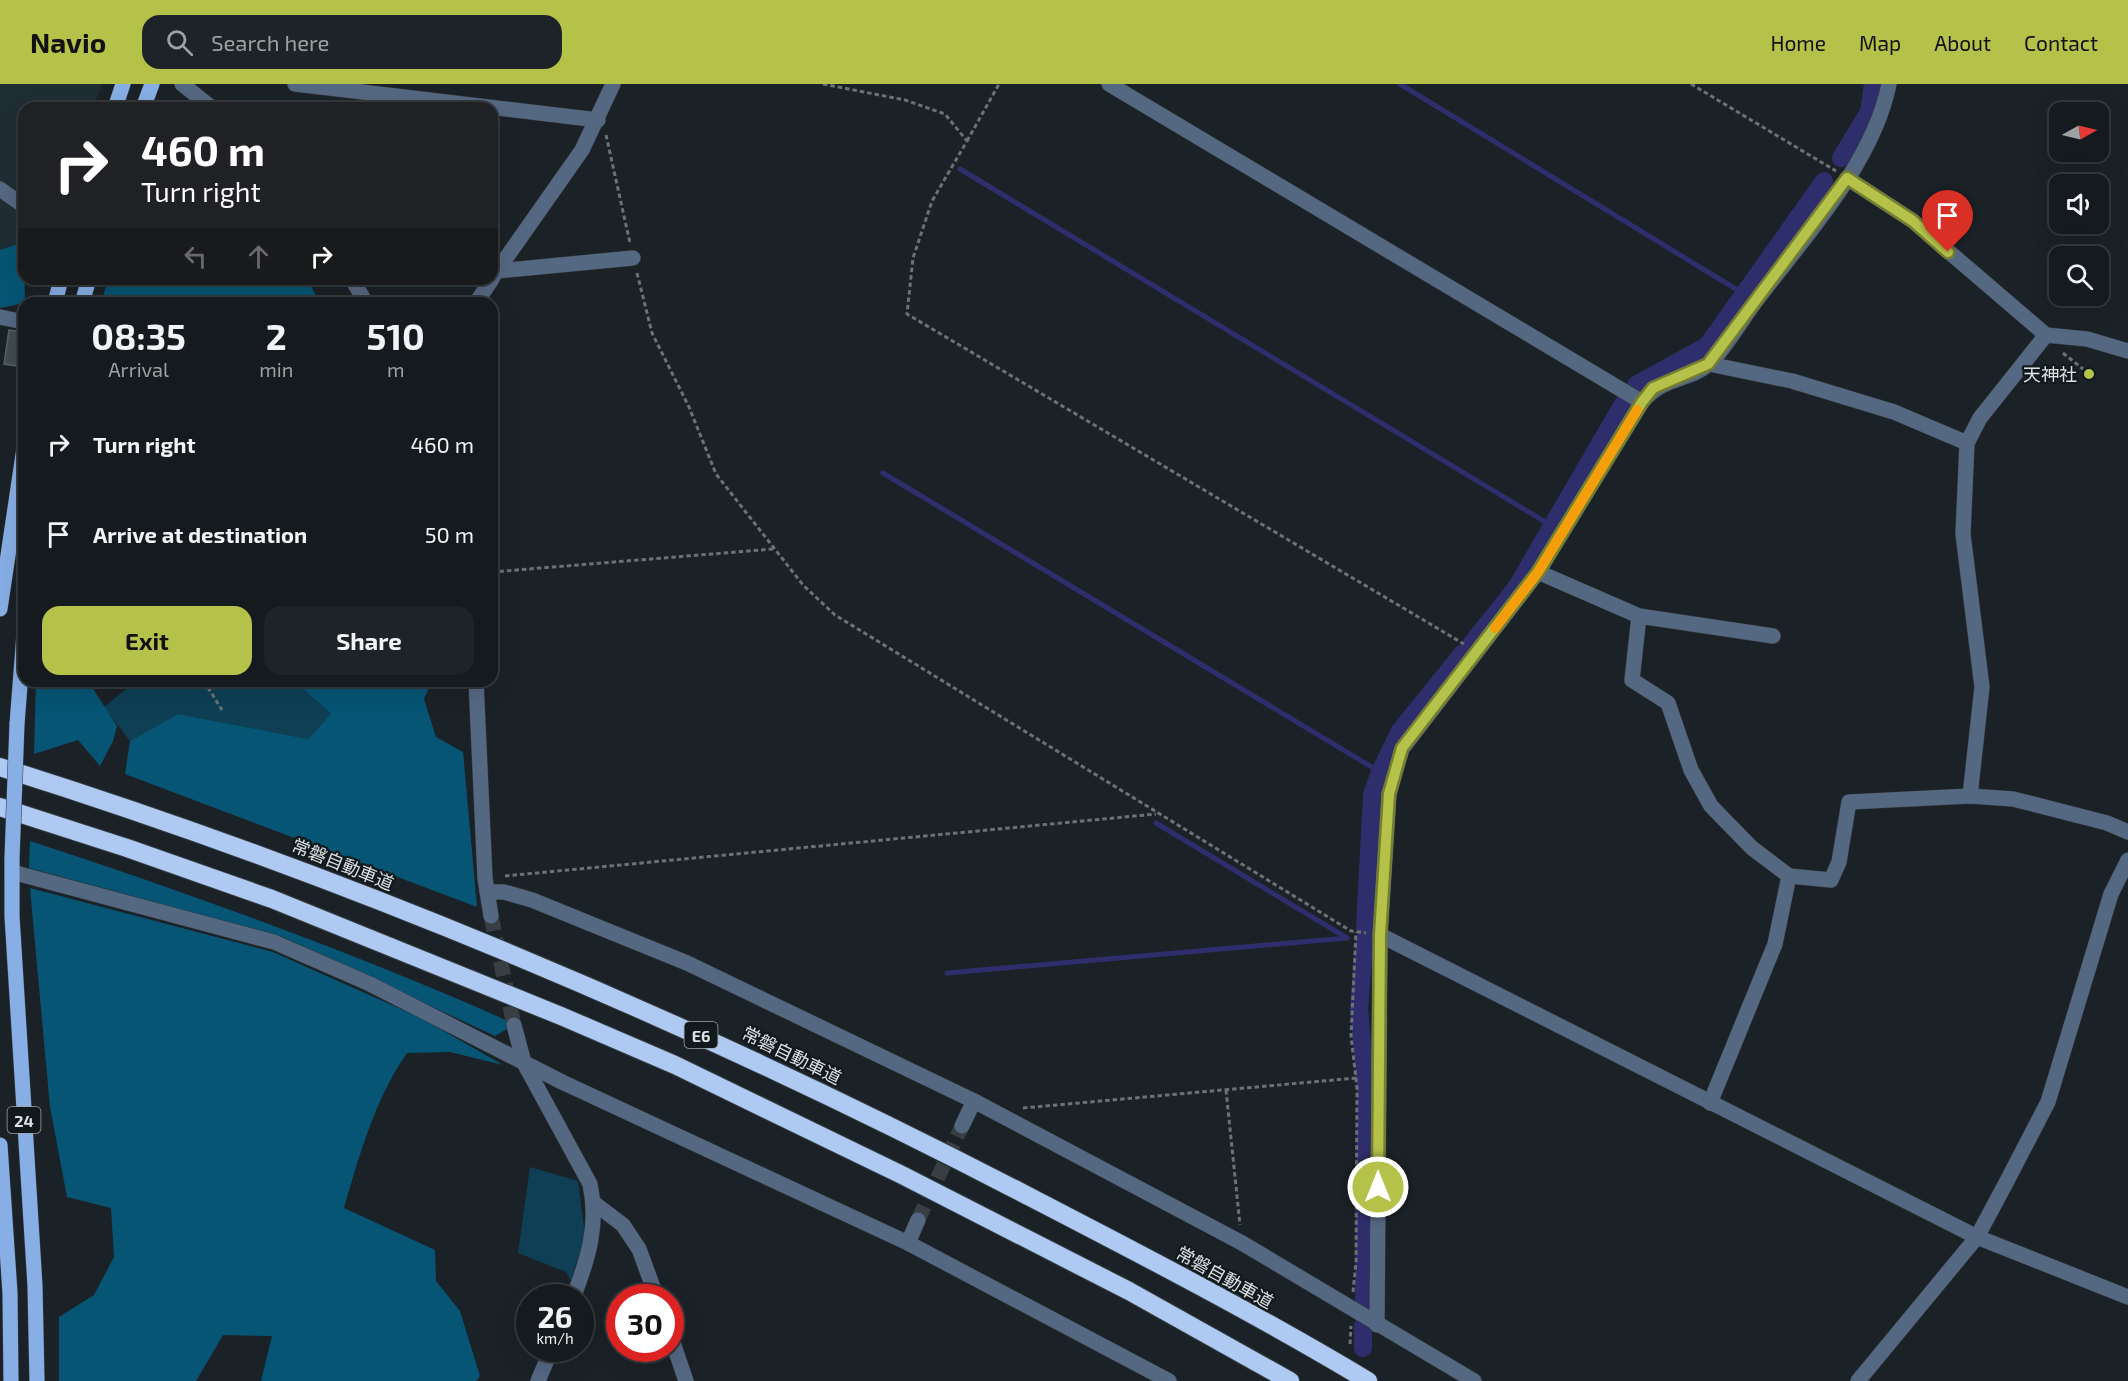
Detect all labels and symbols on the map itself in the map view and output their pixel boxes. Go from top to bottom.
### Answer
north arrow [2049,102,2109,162]
pin [1922,190,1973,252]
place label: 天神社 [2023,363,2077,385]
marker: 天神社 [2082,367,2096,381]
street label: 常磐自動車道 [289,834,397,894]
street label: 常磐自動車道 [739,1021,845,1089]
road number: E6 [684,1022,718,1048]
road number: 24 [8,1107,40,1133]
position arrow [1346,1155,1410,1219]
street label: 常磐自動車道 [1172,1241,1278,1313]
speed limit sign: 30 [606,1284,684,1362]

